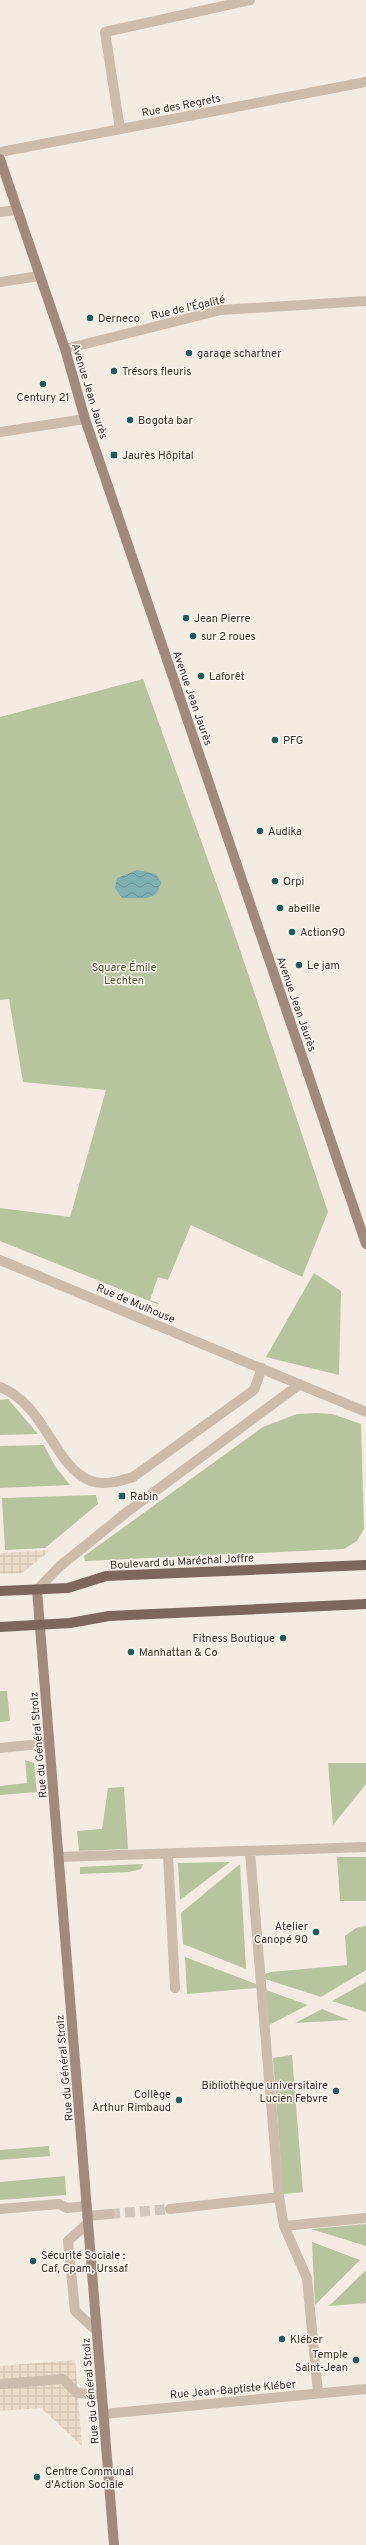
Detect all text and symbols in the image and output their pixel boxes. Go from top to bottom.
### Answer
street label: Rue des Regrets [141,91,222,120]
street label: Rue de l'Égalité [150,292,227,323]
place label: Derneco [98,312,140,326]
marker: Derneco [85,313,95,323]
street label: Avenue Jean Jaurès [68,342,110,441]
place label: garage schartner [197,347,282,361]
marker: garage schartner [184,348,194,358]
place label: Trésors fleuris [122,365,191,379]
marker: Trésors fleuris [109,366,119,376]
marker: Century 21 [38,379,48,389]
place label: Century 21 [17,391,70,405]
place label: Bogota bar [138,414,193,428]
marker: Bogota bar [125,415,135,425]
place label: Jaurès Hôpital [122,449,194,463]
marker: Jaurès Hôpital [109,450,119,460]
place label: Jean Pierre [194,612,251,626]
marker: Jean Pierre [181,613,191,623]
place label: sur 2 roues [201,630,256,644]
marker: sur 2 roues [188,631,198,641]
street label: Avenue Jean Jaurès [169,649,215,748]
place label: Laforêt [209,670,245,684]
marker: Laforêt [196,671,206,681]
place label: PFG [283,734,303,748]
marker: PFG [270,735,280,745]
place label: Audika [268,825,302,839]
marker: Audika [255,826,265,836]
place label: Orpi [283,875,304,889]
marker: Orpi [270,876,280,886]
place label: abeille [288,902,321,916]
marker: abeille [275,903,285,913]
place label: Action90 [300,926,345,940]
marker: Action90 [287,927,297,937]
street label: Avenue Jean Jaurès [273,955,319,1054]
place label: Le jam [307,959,340,973]
park label: Square Émile Lechten [92,960,156,988]
marker: Le jam [294,960,304,970]
street label: Rue de Mulhouse [94,1281,177,1327]
place label: Rabin [130,1490,158,1504]
marker: Rabin [117,1491,127,1501]
street label: Boulevard du Maréchal Joffre [110,1551,254,1573]
place label: Fitness Boutique [193,1632,275,1646]
marker: Fitness Boutique [278,1633,288,1643]
place label: Manhattan & Co [139,1646,218,1660]
marker: Manhattan & Co [126,1647,136,1657]
street label: Rue du Général Strolz [27,1691,51,1799]
place label: Atelier Canopé 90 [254,1920,309,1947]
marker: Atelier Canopé 90 [311,1927,321,1937]
street label: Rue du Général Strolz [53,2014,77,2122]
place label: Bibliothèque universitaire Lucien Febvre [201,2079,328,2106]
marker: Bibliothèque universitaire Lucien Febvre [331,2086,341,2096]
place label: Collège Arthur Rimbaud [92,2088,171,2115]
marker: Collège Arthur Rimbaud [174,2095,184,2105]
place label: Sécurité Sociale : Caf, Cpam, Urssaf [41,2249,128,2276]
marker: Sécurité Sociale : Caf, Cpam, Urssaf [28,2256,38,2266]
place label: Kléber [290,2333,323,2347]
marker: Kléber [277,2334,287,2344]
street label: Rue du Général Strolz [79,2337,103,2445]
place label: Temple Saint-Jean [295,2348,348,2375]
marker: Temple Saint-Jean [351,2355,361,2365]
street label: Rue Jean-Baptiste Kléber [169,2377,297,2402]
place label: Centre Communal d'Action Sociale [45,2465,134,2492]
marker: Centre Communal d'Action Sociale [32,2472,42,2482]

